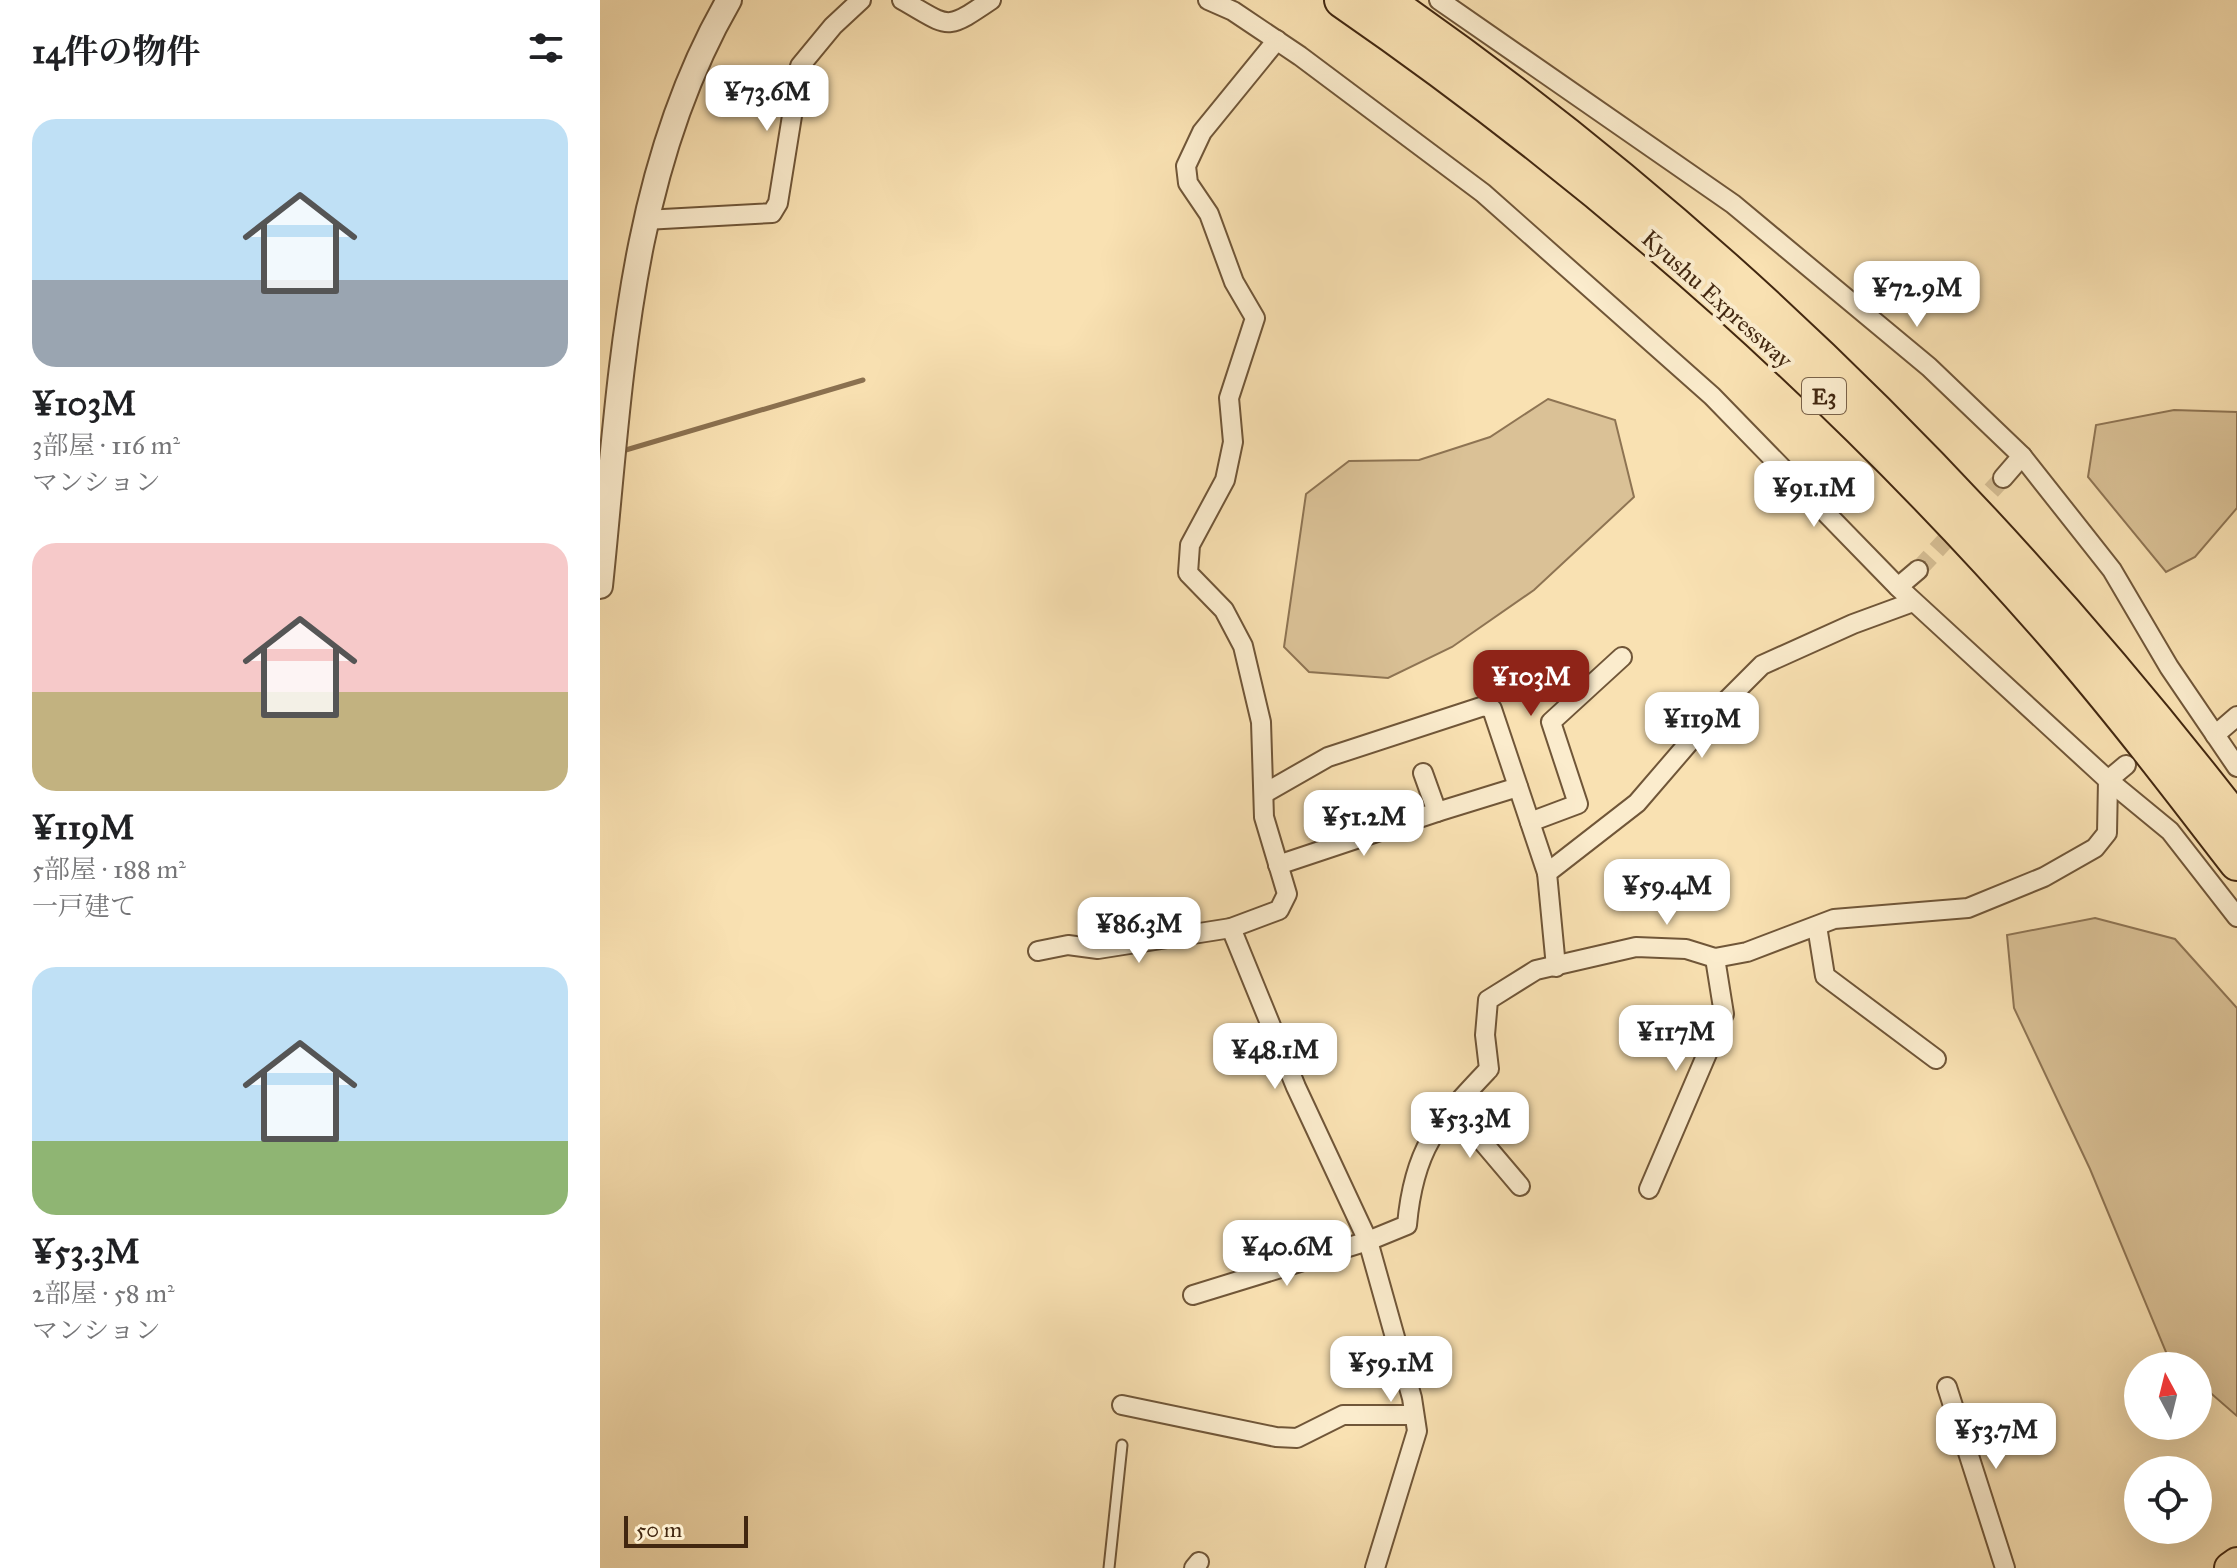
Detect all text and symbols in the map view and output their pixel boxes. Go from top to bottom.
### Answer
icon: filters [524,26,568,70]
text: 14件の物件 [32,31,200,72]
pin: ¥73.6M [702,65,832,133]
text: ¥73.6M [724,75,810,107]
icon: home [228,171,372,315]
street label: Kyushu Expressway [1635,223,1799,375]
pin: ¥72.9M [1852,261,1982,329]
text: ¥72.9M [1872,271,1962,303]
road number: E3 [1802,378,1846,414]
text: ¥103M [32,383,136,424]
text: 3部屋 · 116 m² [32,429,180,461]
pin: ¥91.1M [1749,461,1879,529]
text: マンション [32,466,161,498]
text: ¥91.1M [1772,471,1856,503]
icon: home [228,595,372,739]
pin: ¥103M [1475,650,1587,718]
text: ¥103M [1491,660,1571,692]
pin: ¥119M [1646,692,1758,760]
text: ¥119M [1663,702,1741,734]
pin: ¥51.2M [1299,790,1429,858]
text: ¥51.2M [1322,800,1406,832]
text: ¥119M [32,807,134,848]
text: 5部屋 · 188 m² [32,853,186,885]
pin: ¥59.4M [1602,859,1732,927]
text: ¥59.4M [1622,869,1712,901]
text: 一戸建て [32,890,136,922]
pin: ¥86.3M [1074,897,1204,965]
text: ¥86.3M [1096,907,1182,939]
pin: ¥117M [1620,1005,1732,1073]
text: ¥117M [1637,1015,1715,1047]
icon: home [228,1019,372,1163]
pin: ¥48.1M [1210,1023,1340,1091]
text: ¥48.1M [1231,1033,1319,1065]
pin: ¥53.3M [1405,1092,1535,1160]
text: ¥53.3M [1429,1102,1511,1134]
pin: ¥40.6M [1222,1220,1352,1288]
text: ¥40.6M [1241,1230,1333,1262]
text: ¥53.3M [32,1231,139,1272]
text: 2部屋 · 58 m² [32,1277,175,1309]
text: マンション [32,1314,161,1346]
pin: ¥59.1M [1326,1336,1456,1404]
text: ¥59.1M [1348,1346,1434,1378]
north arrow [2124,1352,2212,1440]
map controls [2124,1352,2212,1544]
pin: ¥53.7M [1931,1403,2061,1471]
text: ¥53.7M [1954,1413,2038,1445]
button: locate [2124,1456,2212,1544]
scale bar [624,1512,748,1548]
text: 50 m [636,1516,682,1543]

